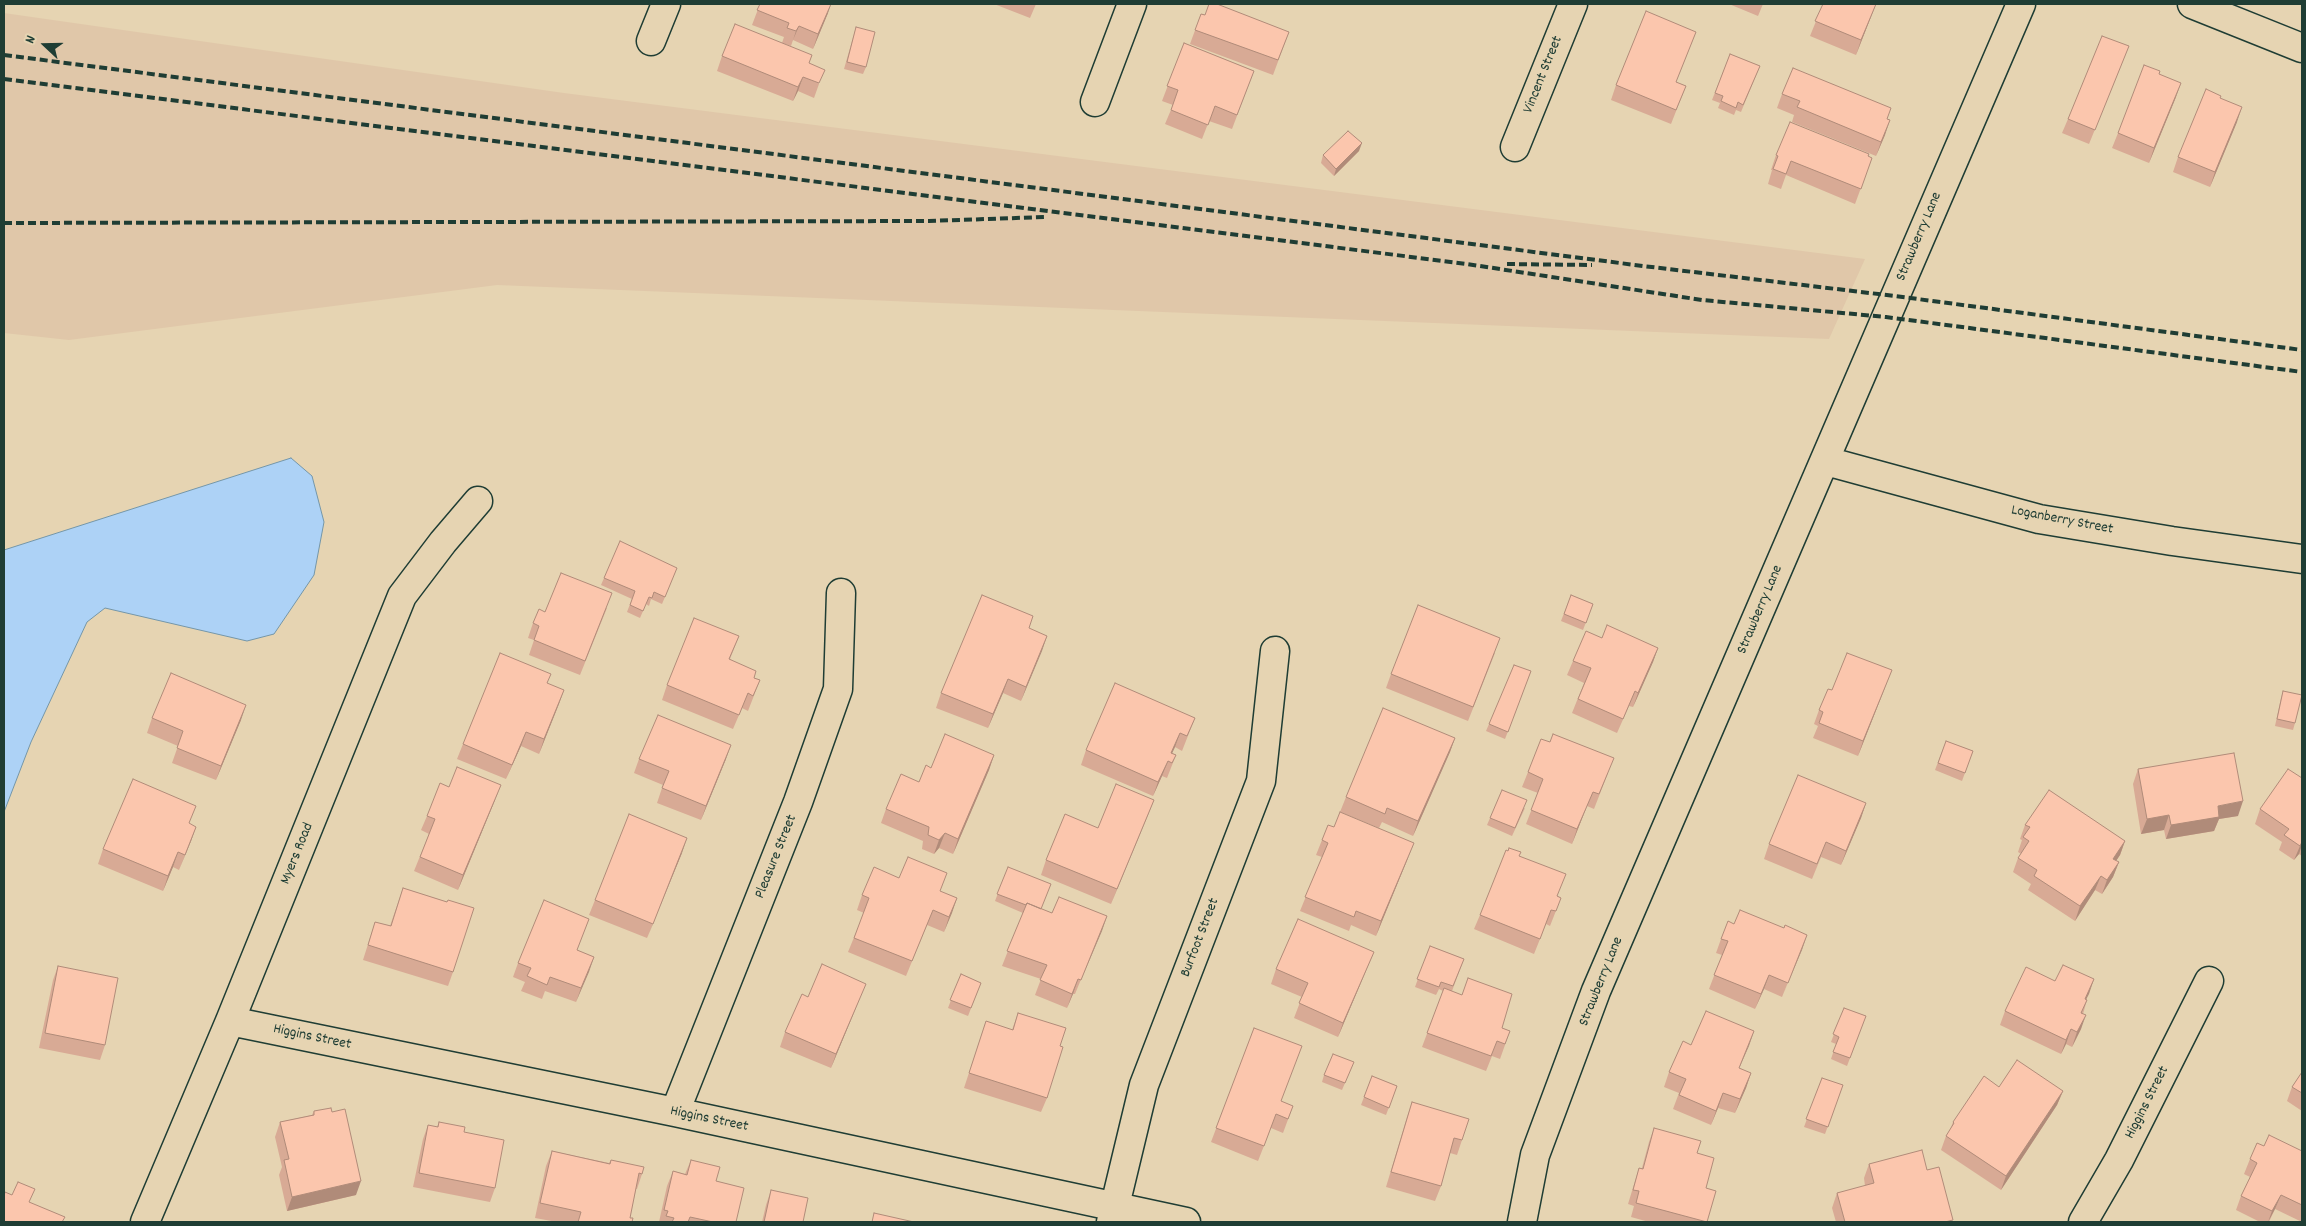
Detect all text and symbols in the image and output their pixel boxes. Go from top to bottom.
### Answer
north arrow [20,20,70,70]
text: N [20,33,42,46]
street label: Vincent Street [1520,34,1568,116]
street label: Strawberry Lane [1893,190,1947,284]
street label: Loganberry Street [2009,502,2115,540]
street label: Strawberry Lane [1734,563,1788,657]
street label: Pleasure Street [752,812,802,902]
street label: Myers Road [278,821,318,887]
street label: Burfoot Street [1178,896,1224,980]
street label: Strawberry Lane [1576,935,1628,1029]
street label: Higgins Street [271,1021,353,1055]
street label: Higgins Street [2122,1064,2174,1142]
street label: Higgins Street [668,1103,750,1137]

